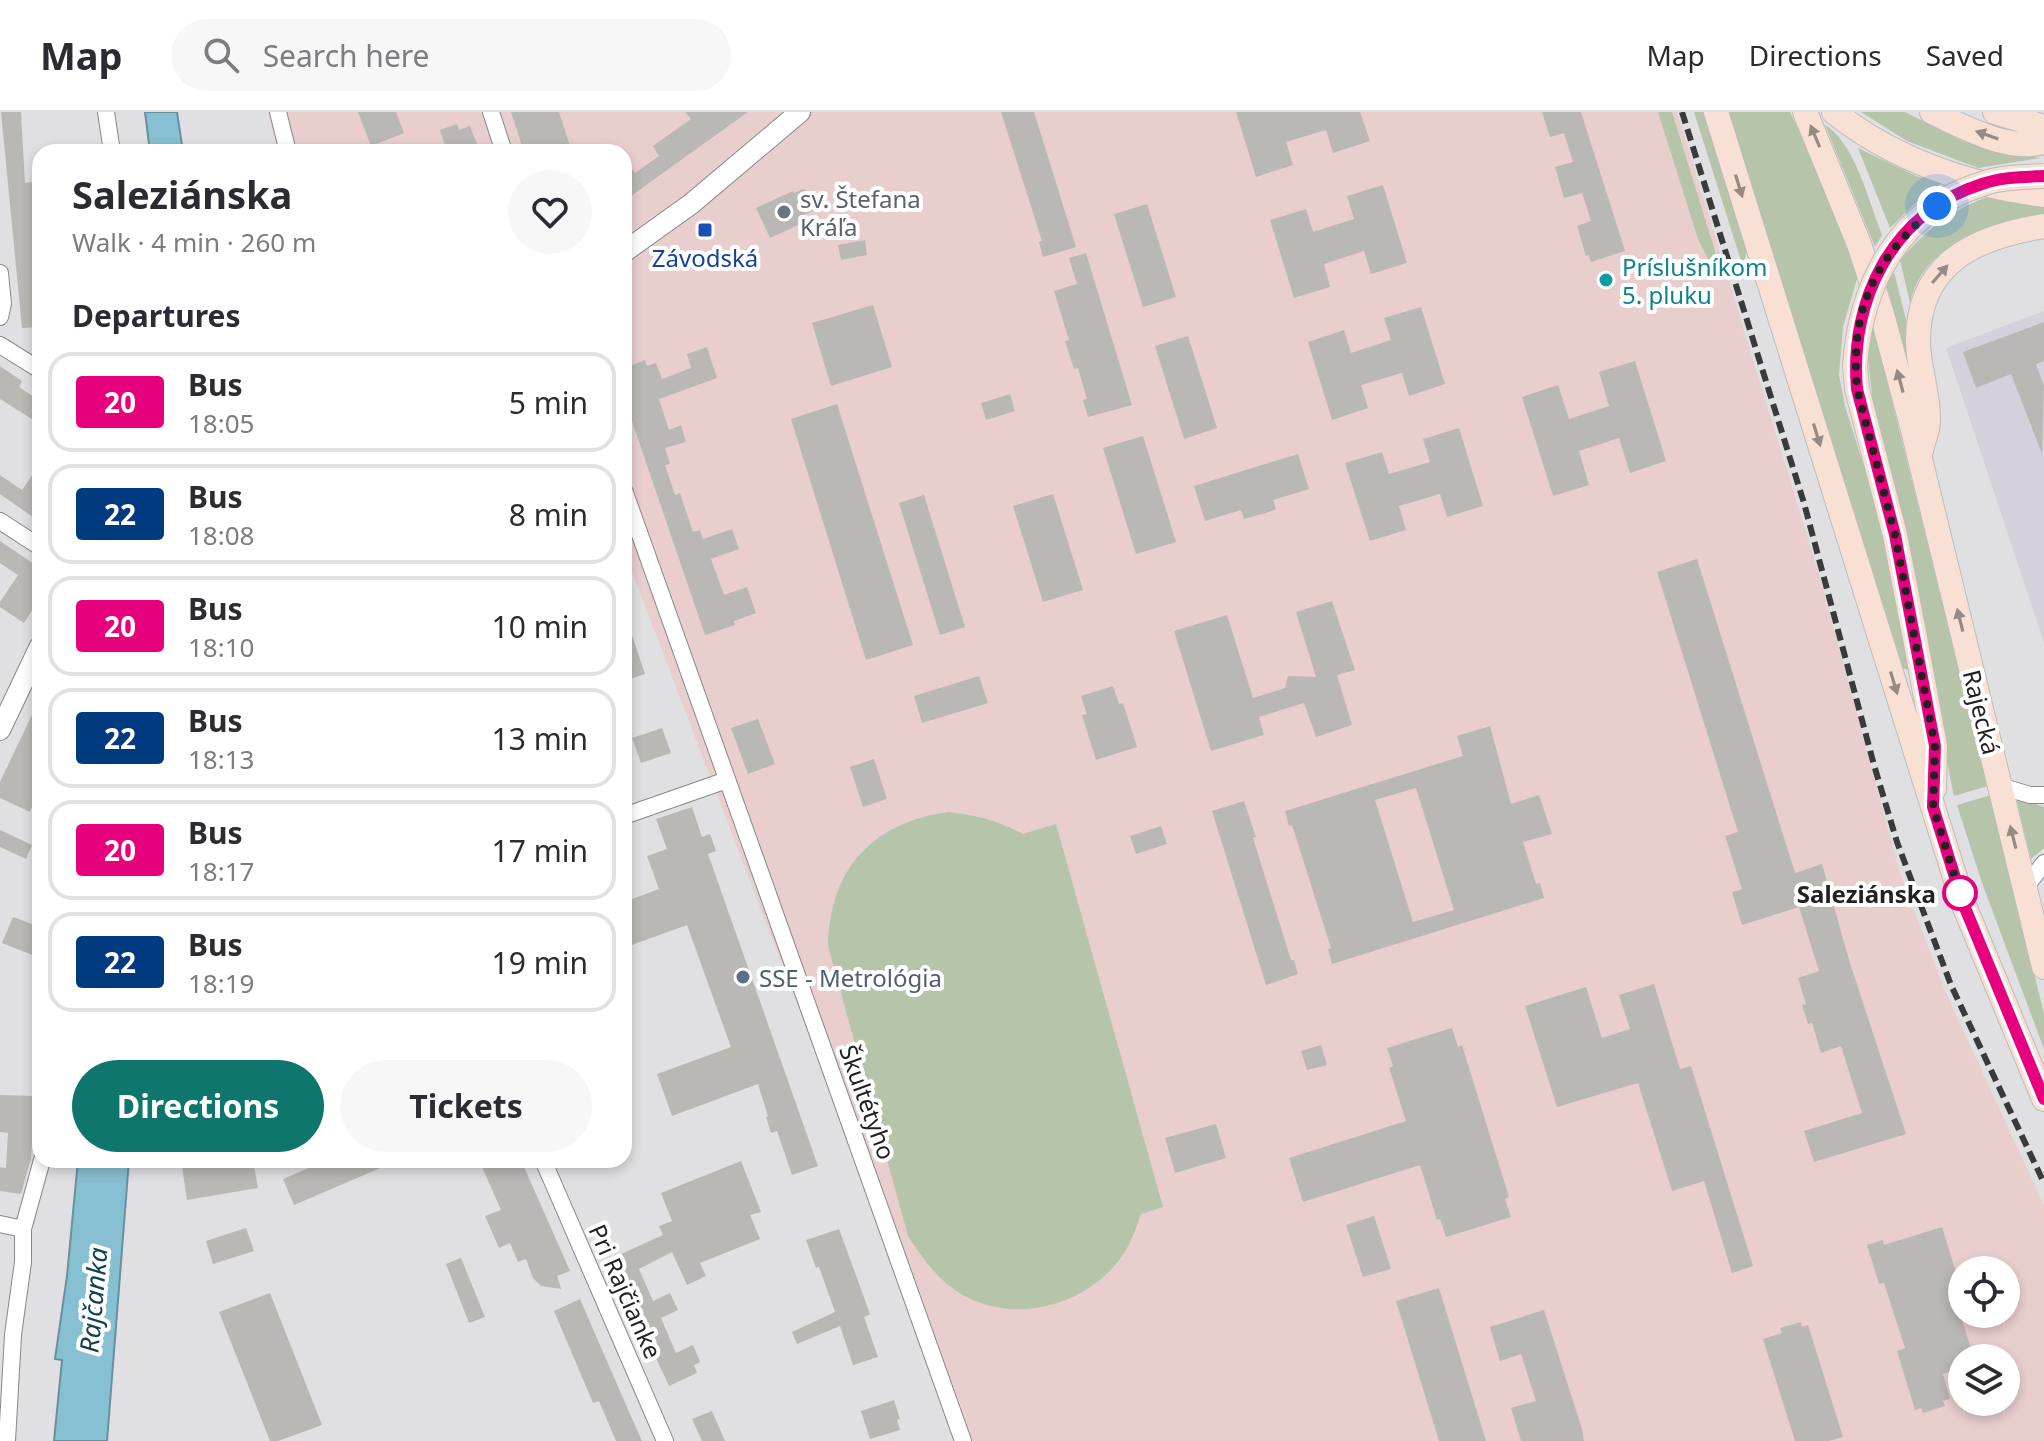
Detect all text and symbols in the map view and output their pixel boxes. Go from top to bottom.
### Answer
search box [171,19,731,91]
text: Map [40,29,123,81]
icon: search [199,33,243,77]
text: Search here [263,35,430,76]
text: Map [1646,36,1705,74]
text: Directions [1749,36,1882,74]
text: Saved [1926,36,2004,74]
one-way arrow [1808,124,1821,148]
one-way arrow [1974,128,1998,140]
text: Saleziánska [72,168,292,220]
button: heart [508,170,592,254]
one-way arrow [1733,175,1746,199]
place label: sv. Štefana Kráľa [800,182,921,243]
your location [1917,186,1957,226]
marker: sv. Štefana Kráľa [775,203,793,221]
marker: Závodská [696,221,714,239]
text: Walk · 4 min · 260 m [72,224,316,260]
place label: Závodská [652,241,758,274]
place label: Príslušníkom 5. pluku [1622,250,1767,311]
one-way arrow [1931,264,1948,284]
marker: Príslušníkom 5. pluku [1597,271,1615,289]
text: Departures [72,295,241,336]
text: Bus [188,364,243,405]
one-way arrow [1894,369,1906,394]
text: 5 min [509,382,588,423]
text: 20 [104,383,136,421]
text: 18:05 [188,405,254,441]
one-way arrow [1811,423,1824,447]
text: Bus [188,476,243,517]
text: 8 min [509,494,588,535]
text: 22 [104,495,136,533]
text: 18:08 [188,517,254,553]
text: Bus [188,588,243,629]
text: 10 min [492,606,588,647]
text: 20 [104,607,136,645]
one-way arrow [1953,608,1965,633]
text: 18:10 [188,629,254,665]
street label: Rajecká [1956,666,2008,758]
one-way arrow [1888,671,1901,695]
text: Bus [188,700,243,741]
text: 13 min [492,718,588,759]
text: 22 [104,719,136,757]
text: 18:13 [188,741,254,777]
text: Bus [188,812,243,853]
one-way arrow [2006,824,2018,849]
text: 17 min [492,830,588,871]
text: 20 [104,831,136,869]
text: 18:17 [188,853,254,889]
marker: Saleziánska [1943,876,1977,910]
place label: Saleziánska [1797,877,1936,910]
text: Bus [188,924,243,965]
text: 19 min [492,942,588,983]
text: 22 [104,943,136,981]
place label: SSE - Metrológia [759,961,942,994]
text: 18:19 [188,965,254,1001]
marker: SSE - Metrológia [734,968,752,986]
street label: Škultétyho [832,1040,904,1164]
button: Directions [72,1060,324,1152]
button: Tickets [340,1060,592,1152]
street label: Pri Rajčianke [582,1219,670,1363]
water label: Rajčanka [70,1246,116,1354]
map controls [1948,1256,2020,1416]
button: locate [1948,1256,2020,1328]
button: layers [1948,1344,2020,1416]

